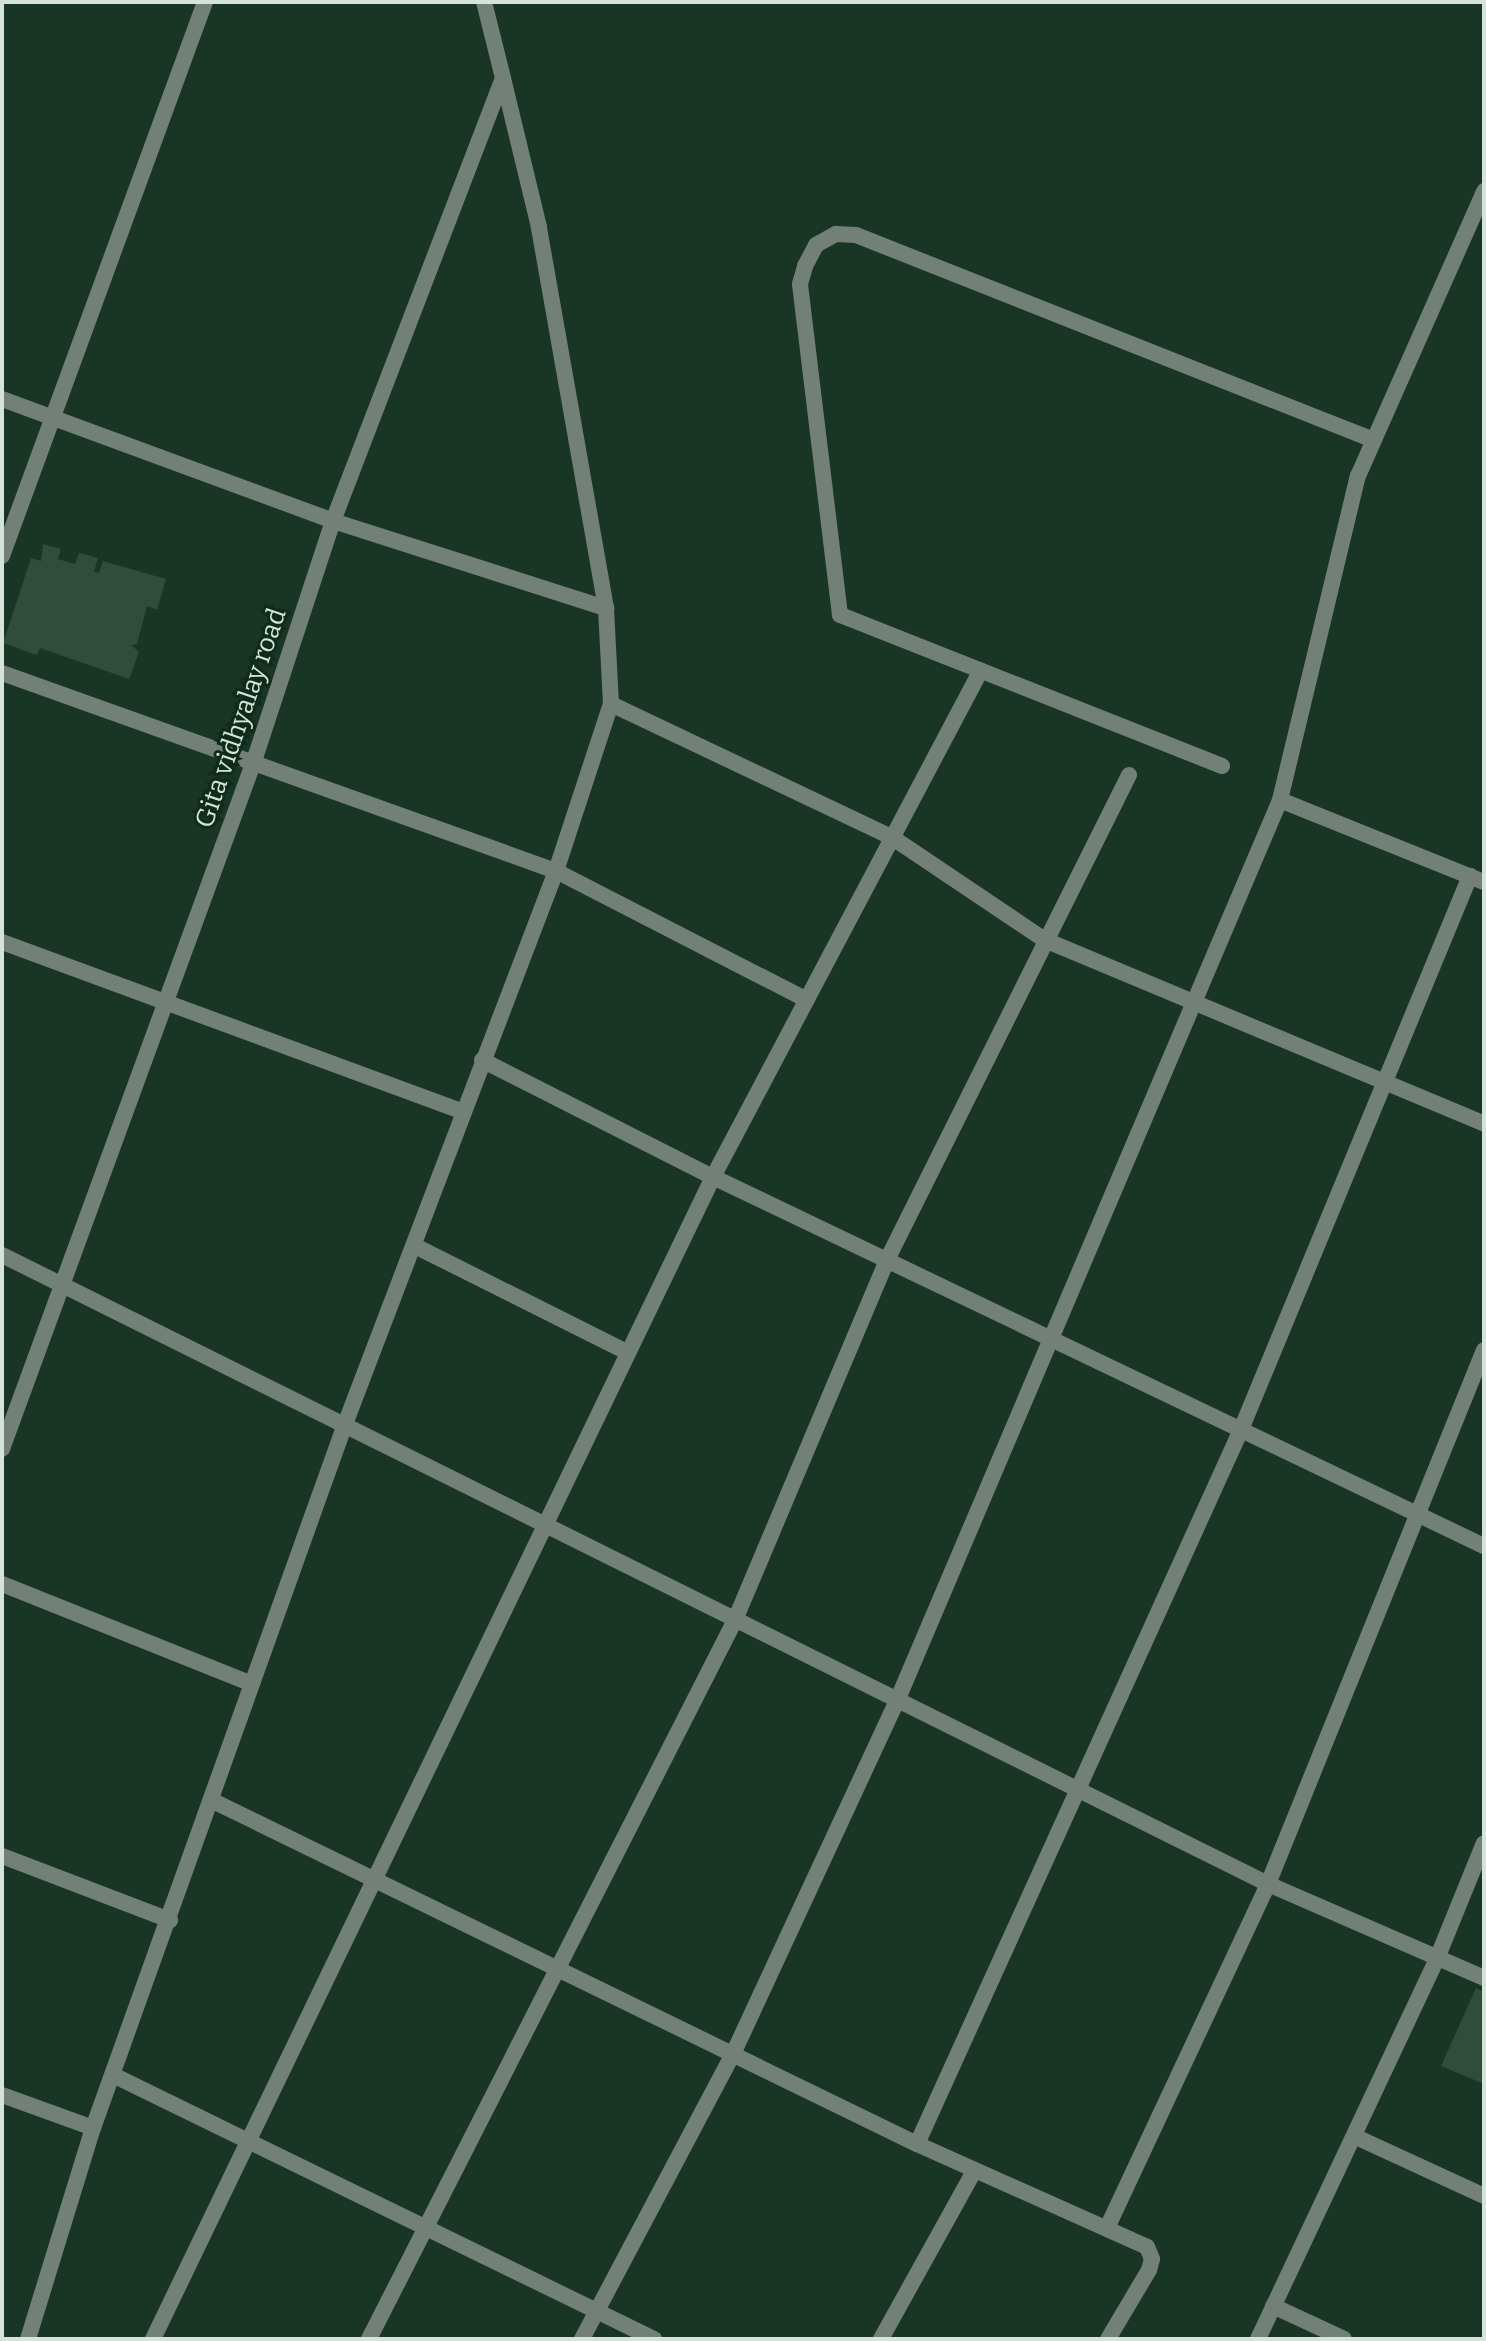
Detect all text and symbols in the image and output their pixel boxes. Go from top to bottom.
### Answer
street label: Gita vidhyalay road [189,604,293,832]

